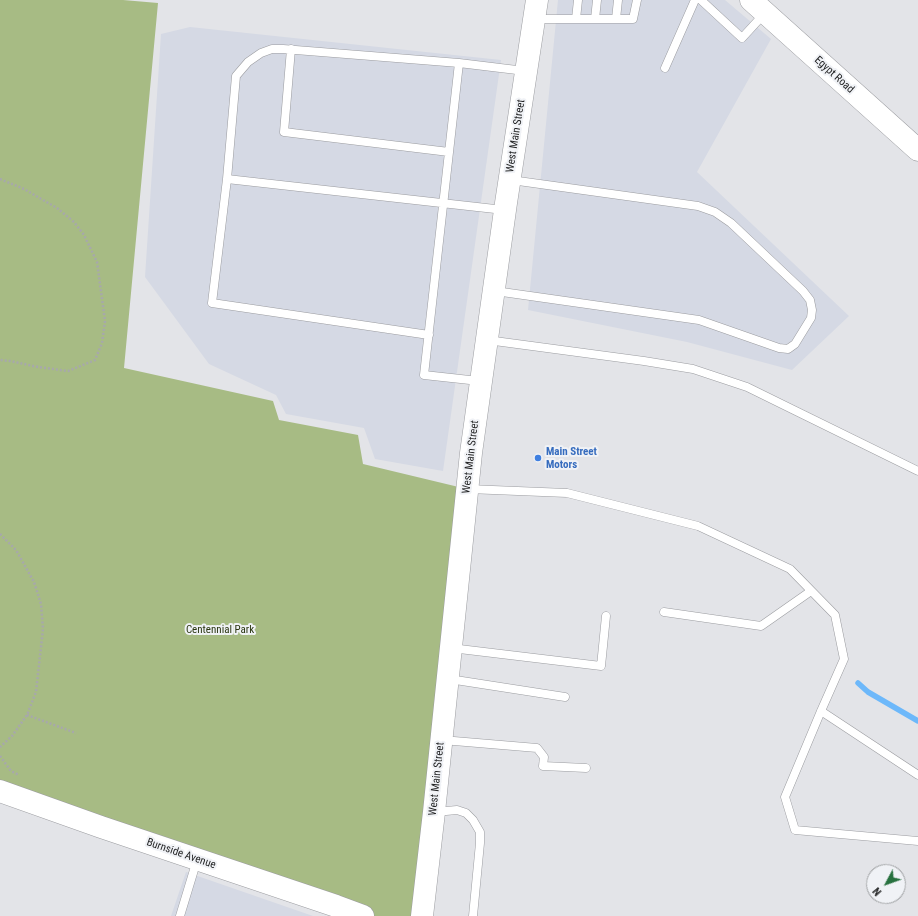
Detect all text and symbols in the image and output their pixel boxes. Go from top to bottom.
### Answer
street label: Egypt Road [812,54,856,96]
street label: West Main Street [504,98,528,174]
street label: West Main Street [460,420,482,494]
place label: Main Street Motors [546,445,597,471]
marker: Main Street Motors [533,453,543,463]
park label: Centennial Park [186,623,254,637]
street label: West Main Street [427,742,447,816]
street label: Burnside Avenue [145,836,217,872]
north arrow [866,864,906,904]
text: N [870,885,884,898]

